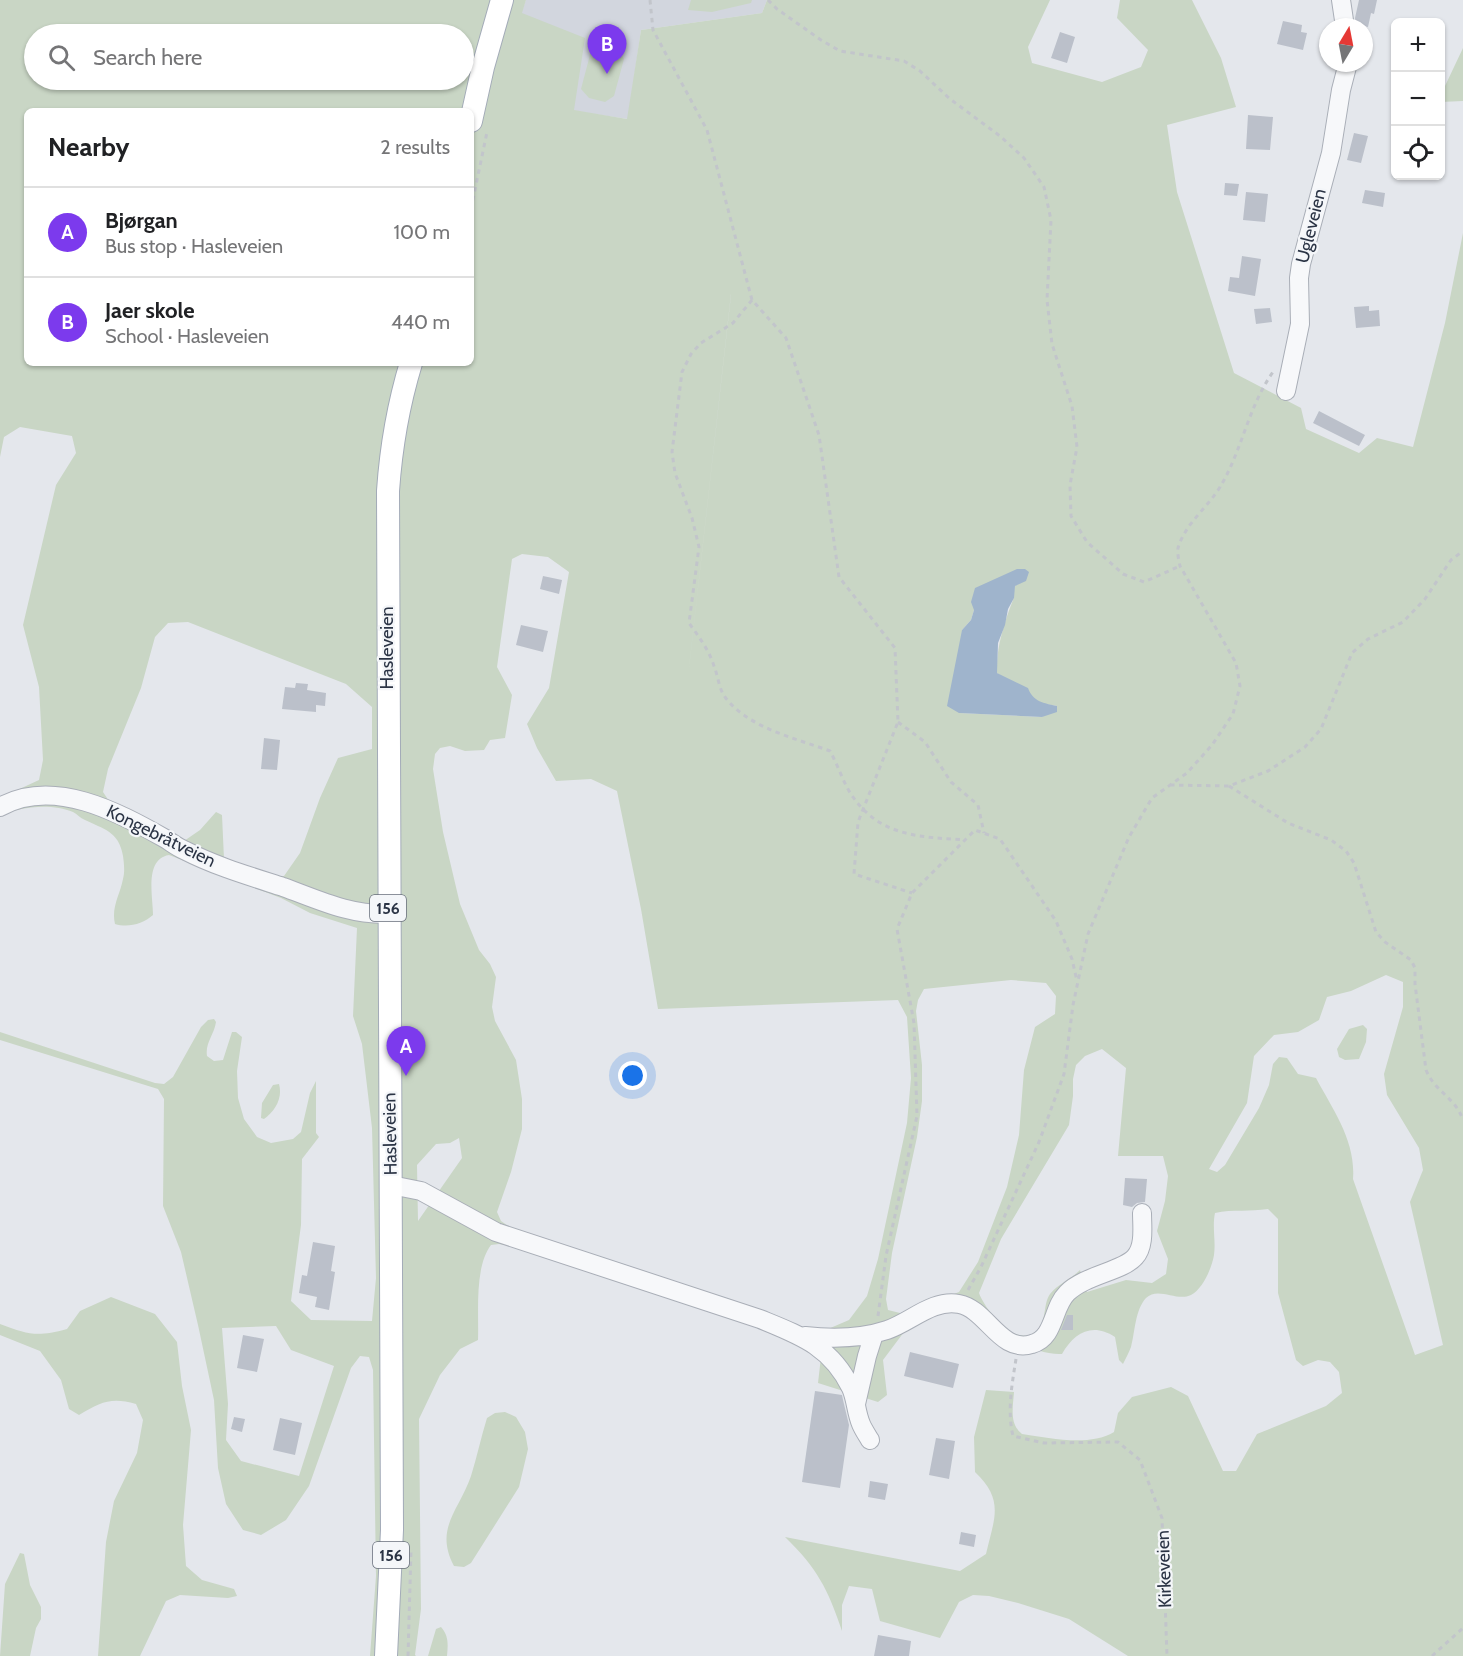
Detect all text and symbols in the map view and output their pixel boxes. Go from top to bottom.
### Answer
north arrow [1319,18,1373,72]
map controls [1391,18,1445,180]
button: + [1391,18,1445,72]
search box [24,24,474,90]
pin: B [588,25,626,74]
icon: search [45,41,78,74]
text: Search here [93,44,202,71]
button: − [1391,72,1445,126]
button: locate [1391,126,1445,180]
text: Nearby [48,131,129,163]
text: 2 results [380,135,450,159]
street label: Ugleveien [1291,186,1331,266]
text: Bjørgan [105,207,178,234]
text: A [61,220,74,244]
text: 100 m [394,220,450,244]
text: Bus stop · Hasleveien [105,234,283,258]
text: Jaer skole [105,297,195,324]
text: B [61,310,74,334]
text: 440 m [391,310,450,334]
text: School · Hasleveien [105,324,269,348]
street label: Hasleveien [376,607,398,689]
street label: Kongebråtveien [103,800,219,872]
road number: 156 [370,895,406,921]
pin: A [386,1026,426,1076]
your location [618,1061,647,1090]
street label: Hasleveien [378,1092,402,1176]
street label: Kirkeveien [1152,1530,1176,1608]
road number: 156 [373,1542,409,1568]

